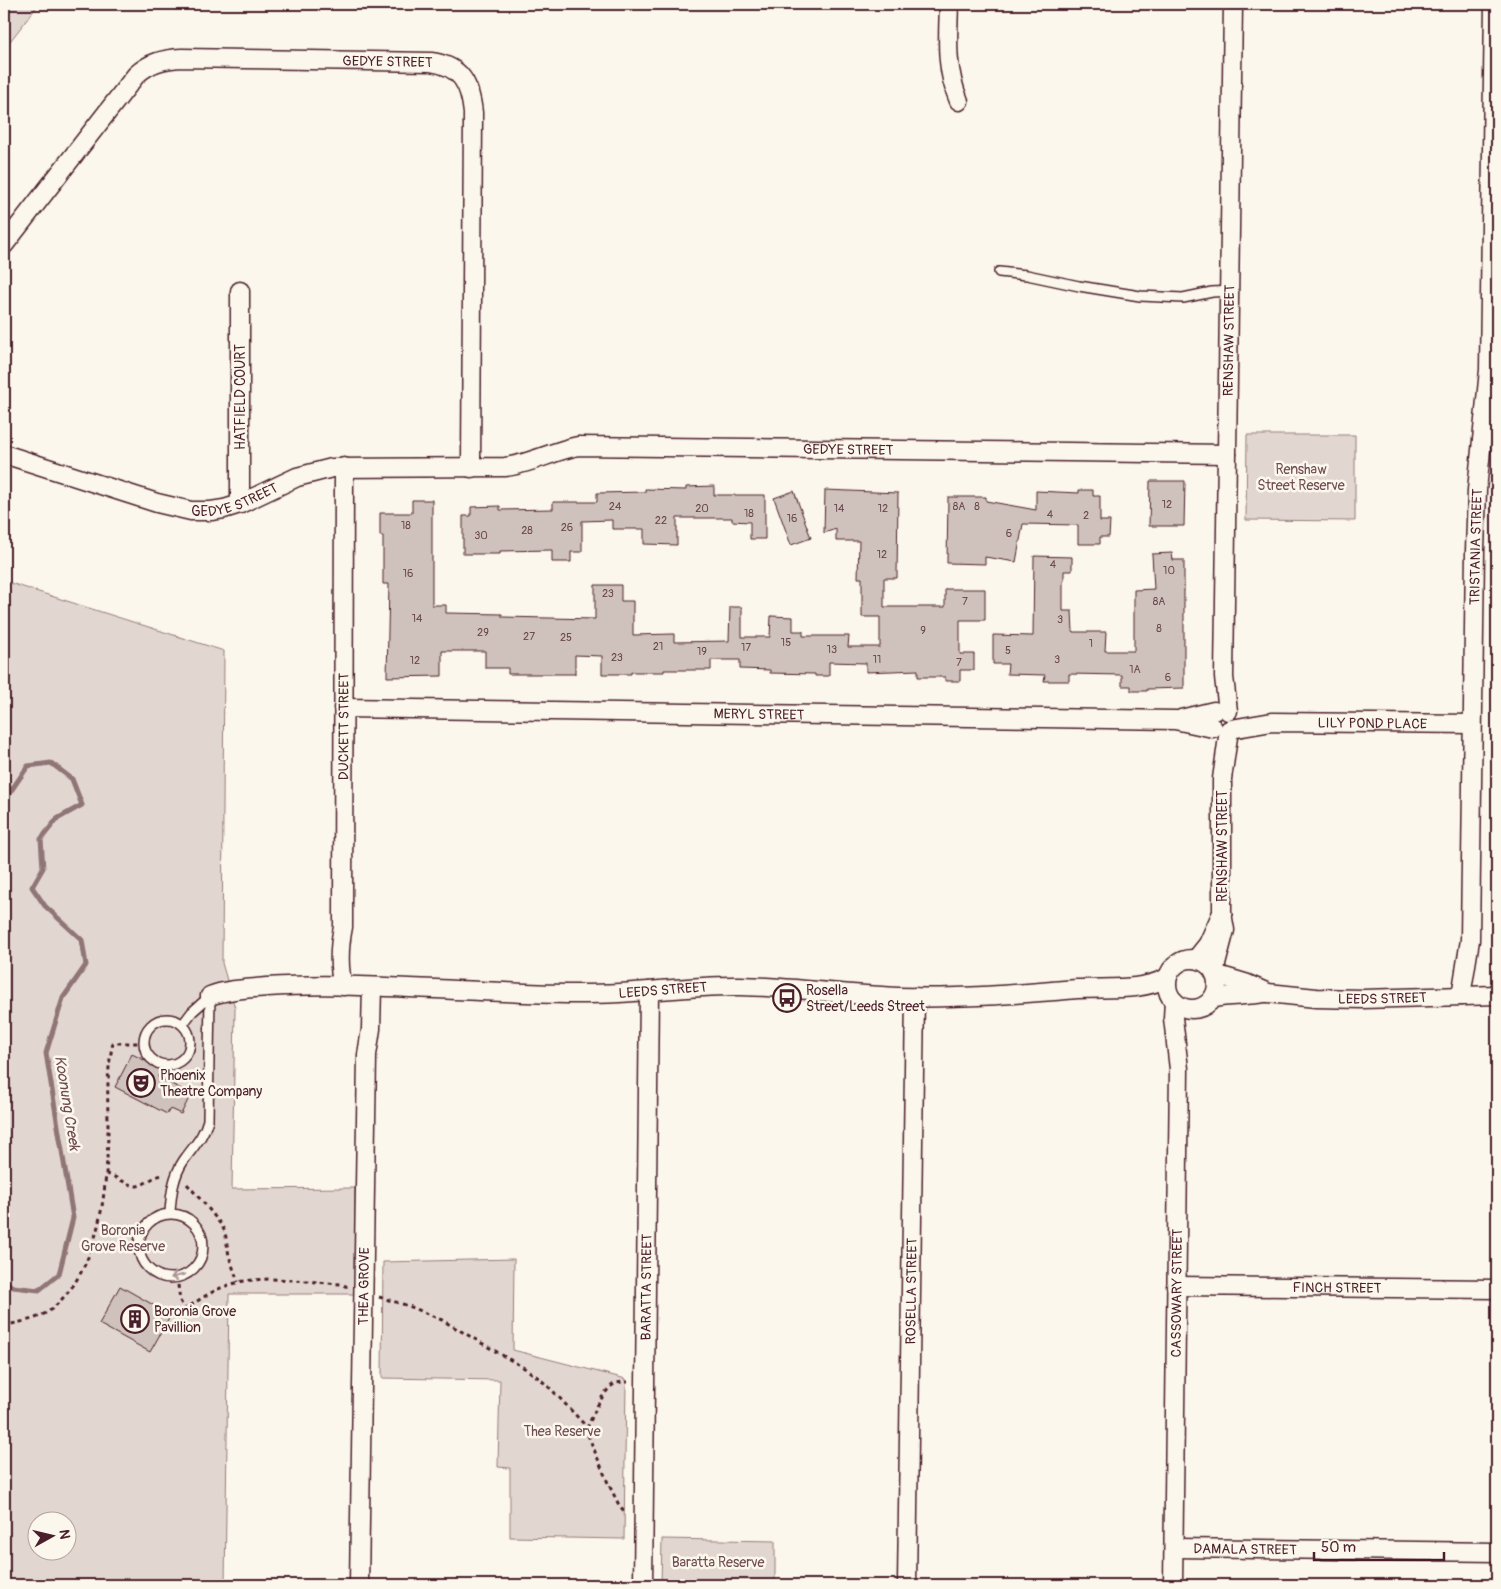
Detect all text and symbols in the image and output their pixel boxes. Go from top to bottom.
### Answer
street label: GEDYE STREET [342,52,433,71]
street label: RENSHAW STREET [1219,284,1238,396]
street label: HATFIELD COURT [232,344,249,450]
street label: GEDYE STREET [803,440,894,458]
park label: Renshaw Street Reserve [1257,461,1345,494]
street label: GEDYE STREET [191,479,281,520]
street label: TRISTANIA STREET [1466,488,1486,605]
house number: 12 [1162,498,1172,511]
house number: 24 [609,500,622,513]
house number: 8A [953,500,965,513]
house number: 8 [974,500,980,513]
house number: 20 [695,502,709,515]
house number: 14 [834,502,845,515]
house number: 12 [878,502,888,515]
house number: 18 [744,507,754,520]
house number: 4 [1047,508,1054,521]
house number: 2 [1083,509,1089,522]
house number: 16 [787,512,797,525]
house number: 22 [655,514,667,527]
house number: 18 [401,519,411,532]
house number: 26 [561,521,573,534]
house number: 28 [521,524,533,537]
house number: 6 [1006,527,1012,540]
house number: 30 [474,529,488,542]
house number: 12 [877,548,887,561]
house number: 4 [1050,558,1057,571]
house number: 10 [1163,564,1175,577]
house number: 16 [403,567,413,580]
house number: 23 [602,587,614,600]
house number: 7 [962,595,968,608]
house number: 8A [1153,595,1165,608]
house number: 14 [412,612,423,625]
house number: 3 [1057,613,1063,626]
house number: 8 [1156,622,1162,635]
house number: 9 [920,624,926,637]
house number: 29 [477,626,489,639]
house number: 27 [523,630,535,643]
house number: 25 [560,631,572,644]
house number: 15 [781,636,791,649]
house number: 1 [1089,637,1093,650]
house number: 21 [653,640,663,653]
house number: 17 [741,641,751,654]
house number: 13 [827,643,837,656]
house number: 5 [1005,644,1011,657]
house number: 19 [697,645,707,658]
house number: 23 [611,651,623,664]
house number: 11 [873,653,881,666]
house number: 3 [1054,653,1060,666]
house number: 12 [410,654,420,667]
house number: 7 [956,656,962,669]
house number: 1A [1129,663,1141,676]
house number: 6 [1165,671,1171,684]
street label: DUCKETT STREET [335,673,352,780]
street label: MERYL STREET [713,705,805,723]
street label: LILY POND PLACE [1318,714,1427,732]
street label: RENSHAW STREET [1214,790,1231,902]
street label: LEEDS STREET [618,978,708,1002]
place label: Rosella Street/Leeds Street [806,982,925,1015]
bus stop icon: Rosella Street/Leeds Street [772,983,802,1013]
street label: LEEDS STREET [1338,989,1427,1008]
water label: Koonung Creek [50,1054,84,1153]
place label: Phoenix Theatre Company [160,1067,262,1100]
theatre icon: Phoenix Theatre Company [126,1068,156,1098]
park label: Boronia Grove Reserve [81,1222,165,1255]
street label: CASSOWARY STREET [1167,1228,1186,1358]
street label: BARATTA STREET [637,1233,655,1340]
street label: ROSELLA STREET [902,1237,920,1345]
street label: THEA GROVE [354,1247,373,1325]
one-way arrow [171,1272,187,1281]
street label: FINCH STREET [1293,1279,1382,1296]
place label: Boronia Grove Pavillion [154,1303,236,1336]
building icon: Boronia Grove Pavillion [120,1304,150,1334]
park label: Thea Reserve [523,1423,601,1440]
north arrow [28,1512,78,1562]
text: N [55,1528,73,1540]
scale bar [1314,1529,1444,1561]
text: 50 m [1321,1538,1356,1557]
street label: DAMALA STREET [1193,1540,1297,1558]
park label: Baratta Reserve [672,1554,764,1571]

